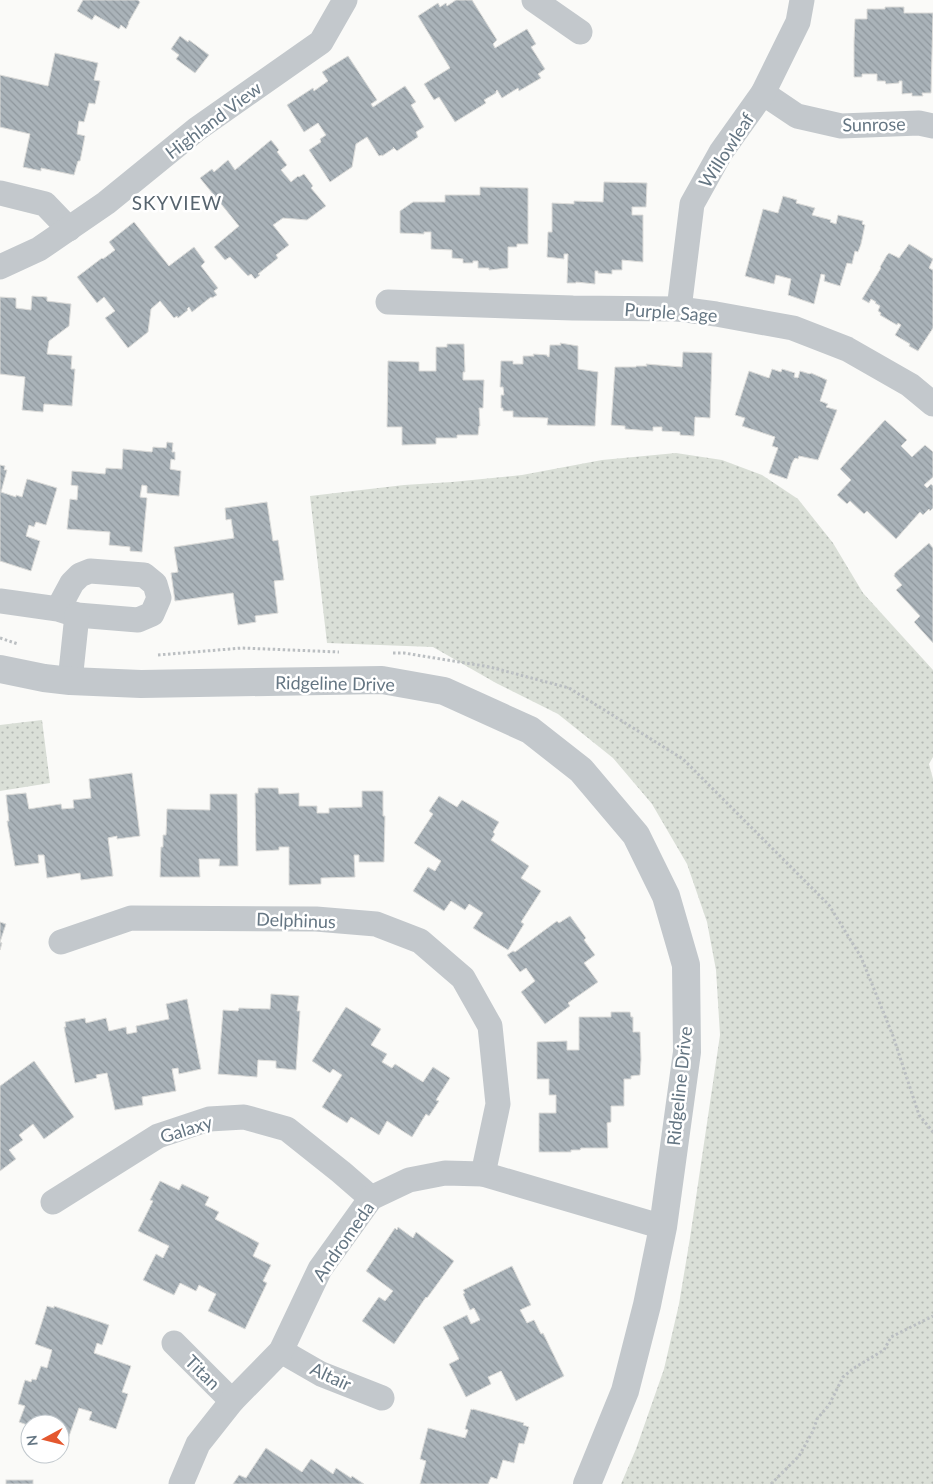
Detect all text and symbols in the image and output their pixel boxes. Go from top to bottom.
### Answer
street label: Highland View [161,77,265,163]
street label: Willowleaf [694,108,759,191]
street label: Sunrose [842,112,906,136]
district label: SKYVIEW [132,191,222,214]
street label: Purple Sage [624,298,718,326]
street label: Ridgeline Drive [275,671,395,695]
street label: Delphinus [256,908,336,932]
street label: Ridgeline Drive [662,1025,696,1147]
street label: Galaxy [157,1110,215,1147]
street label: Andromeda [308,1197,378,1285]
street label: Titan [181,1350,225,1394]
street label: Altair [307,1357,355,1395]
north arrow [20,1414,70,1464]
text: N [23,1434,41,1447]

